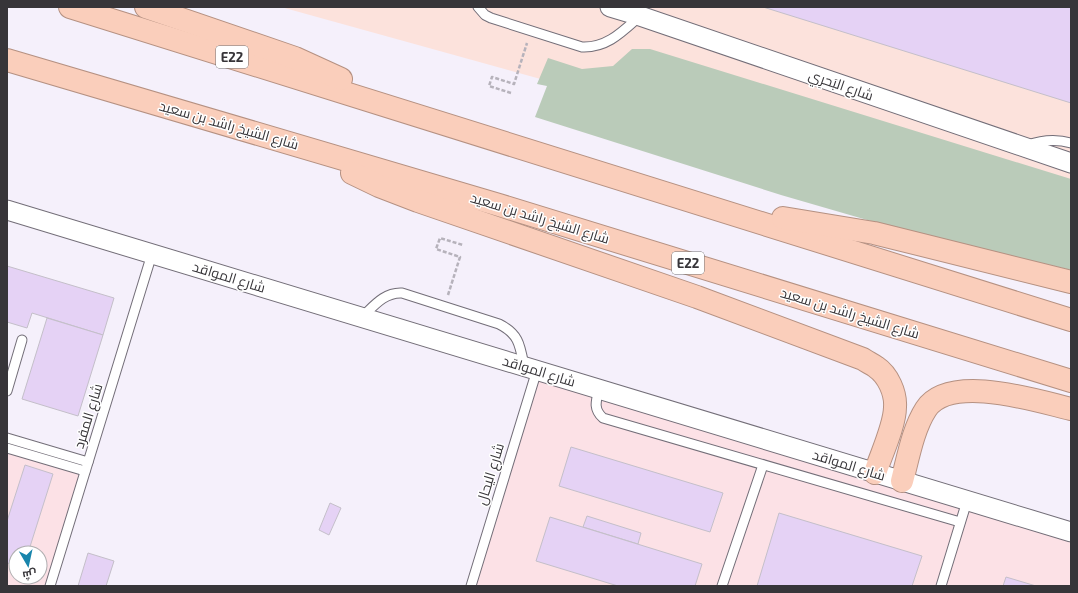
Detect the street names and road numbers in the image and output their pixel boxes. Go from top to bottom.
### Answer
road number: E22 [216,46,248,68]
street label: شارع البَحرِي [805,66,876,107]
street label: شارع الشيخ راشد بن سعيد [157,96,301,154]
street label: شارع الشيخ راشد بن سعيد [468,188,612,248]
road number: E22 [672,252,704,274]
street label: شارع المواقد [190,257,268,297]
street label: شارع الشيخ راشد بن سعيد [778,283,922,343]
street label: شارع المواقد [500,351,578,391]
street label: شارع المفرد [70,381,106,451]
street label: شارع اليحال [472,441,508,507]
street label: شارع المواقد [810,445,888,485]

